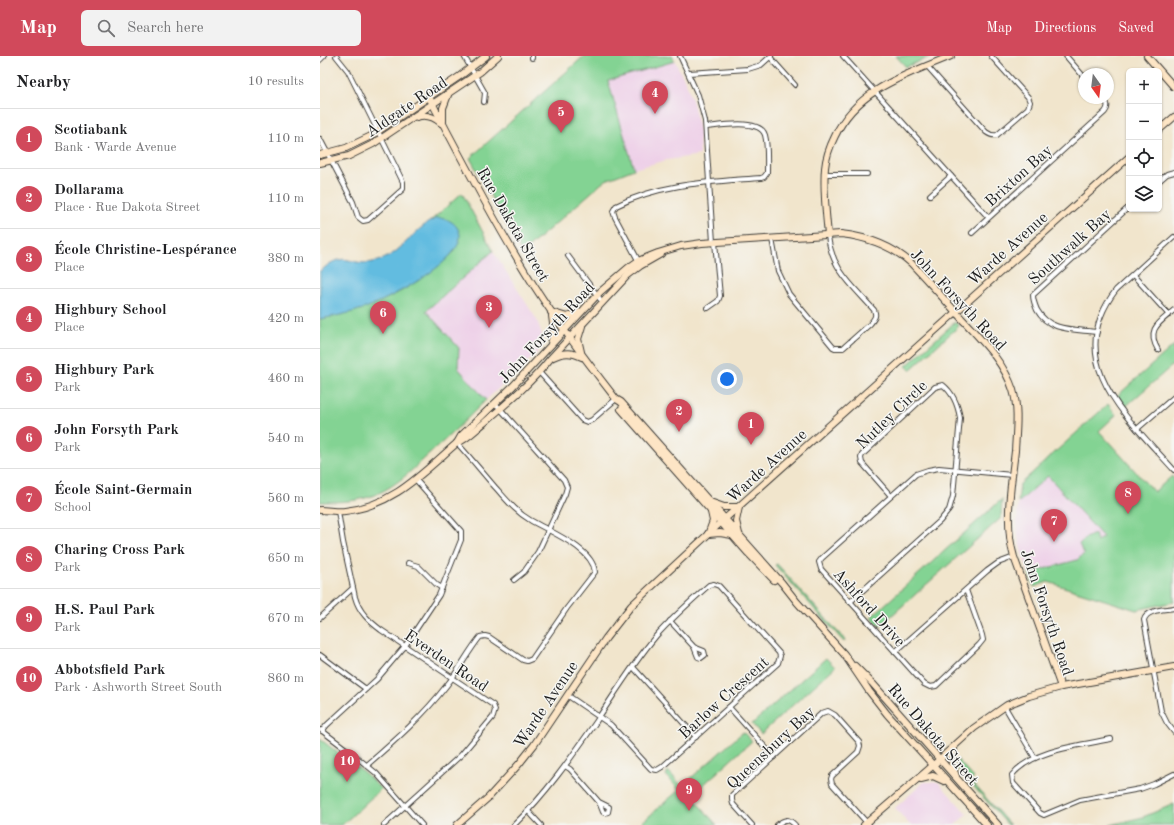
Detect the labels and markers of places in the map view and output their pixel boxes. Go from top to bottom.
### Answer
pin: 4 [642,81,668,114]
pin: 5 [548,100,574,133]
pin: 3 [476,295,502,328]
pin: 6 [370,301,396,334]
pin: 2 [666,399,692,432]
pin: 1 [738,412,764,445]
pin: 8 [1115,481,1141,514]
pin: 7 [1041,509,1067,542]
pin: 10 [334,749,360,782]
pin: 9 [676,778,702,811]

